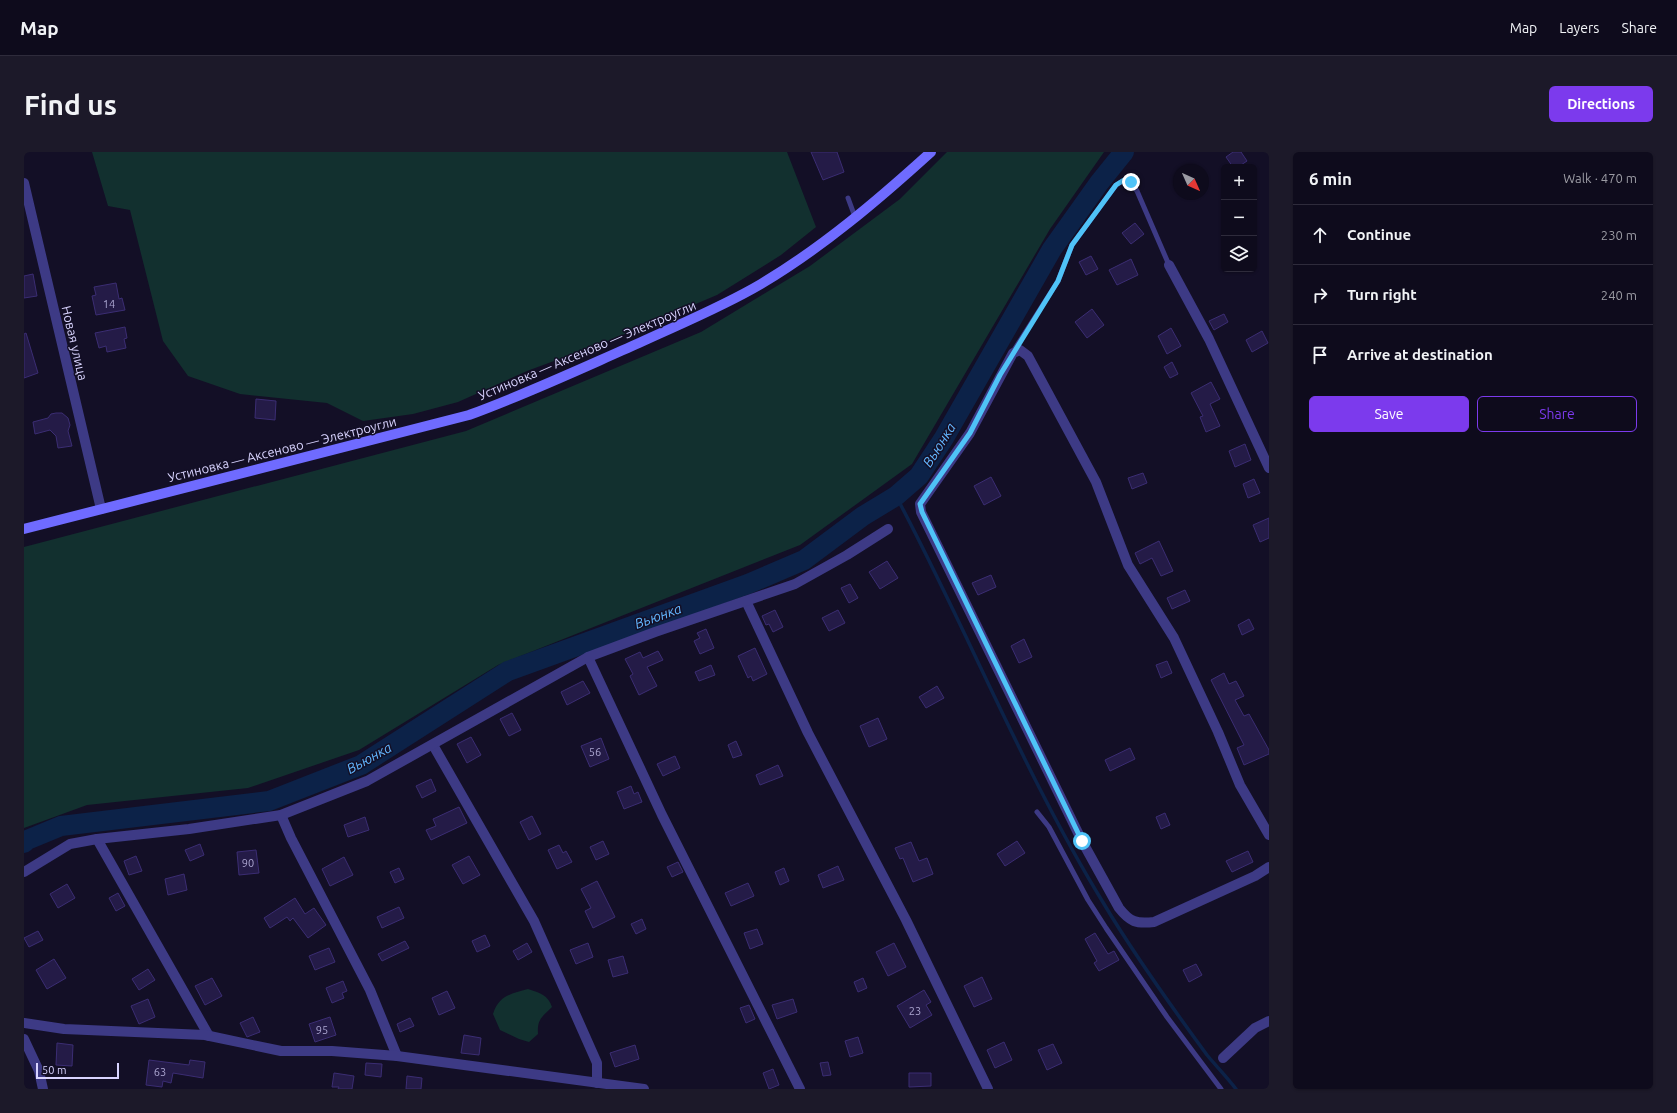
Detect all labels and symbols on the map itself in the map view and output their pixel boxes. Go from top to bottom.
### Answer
north arrow [1173,164,1209,200]
route end [1122,173,1140,191]
house number: 14 [103,298,115,310]
street label: Устиновка — Аксеново — Электроугли [476,298,698,402]
street label: Новая улица [60,304,90,382]
street label: Устиновка — Аксеново — Электроугли [166,414,398,484]
water label: Вьюнка [919,420,959,470]
water label: Вьюнка [632,600,684,632]
water label: Вьюнка [344,739,395,777]
house number: 56 [589,746,601,758]
route start [1073,832,1091,850]
house number: 90 [242,857,254,869]
house number: 23 [909,1005,921,1017]
house number: 95 [316,1024,328,1036]
scale bar [36,1061,119,1080]
house number: 63 [154,1066,166,1078]

